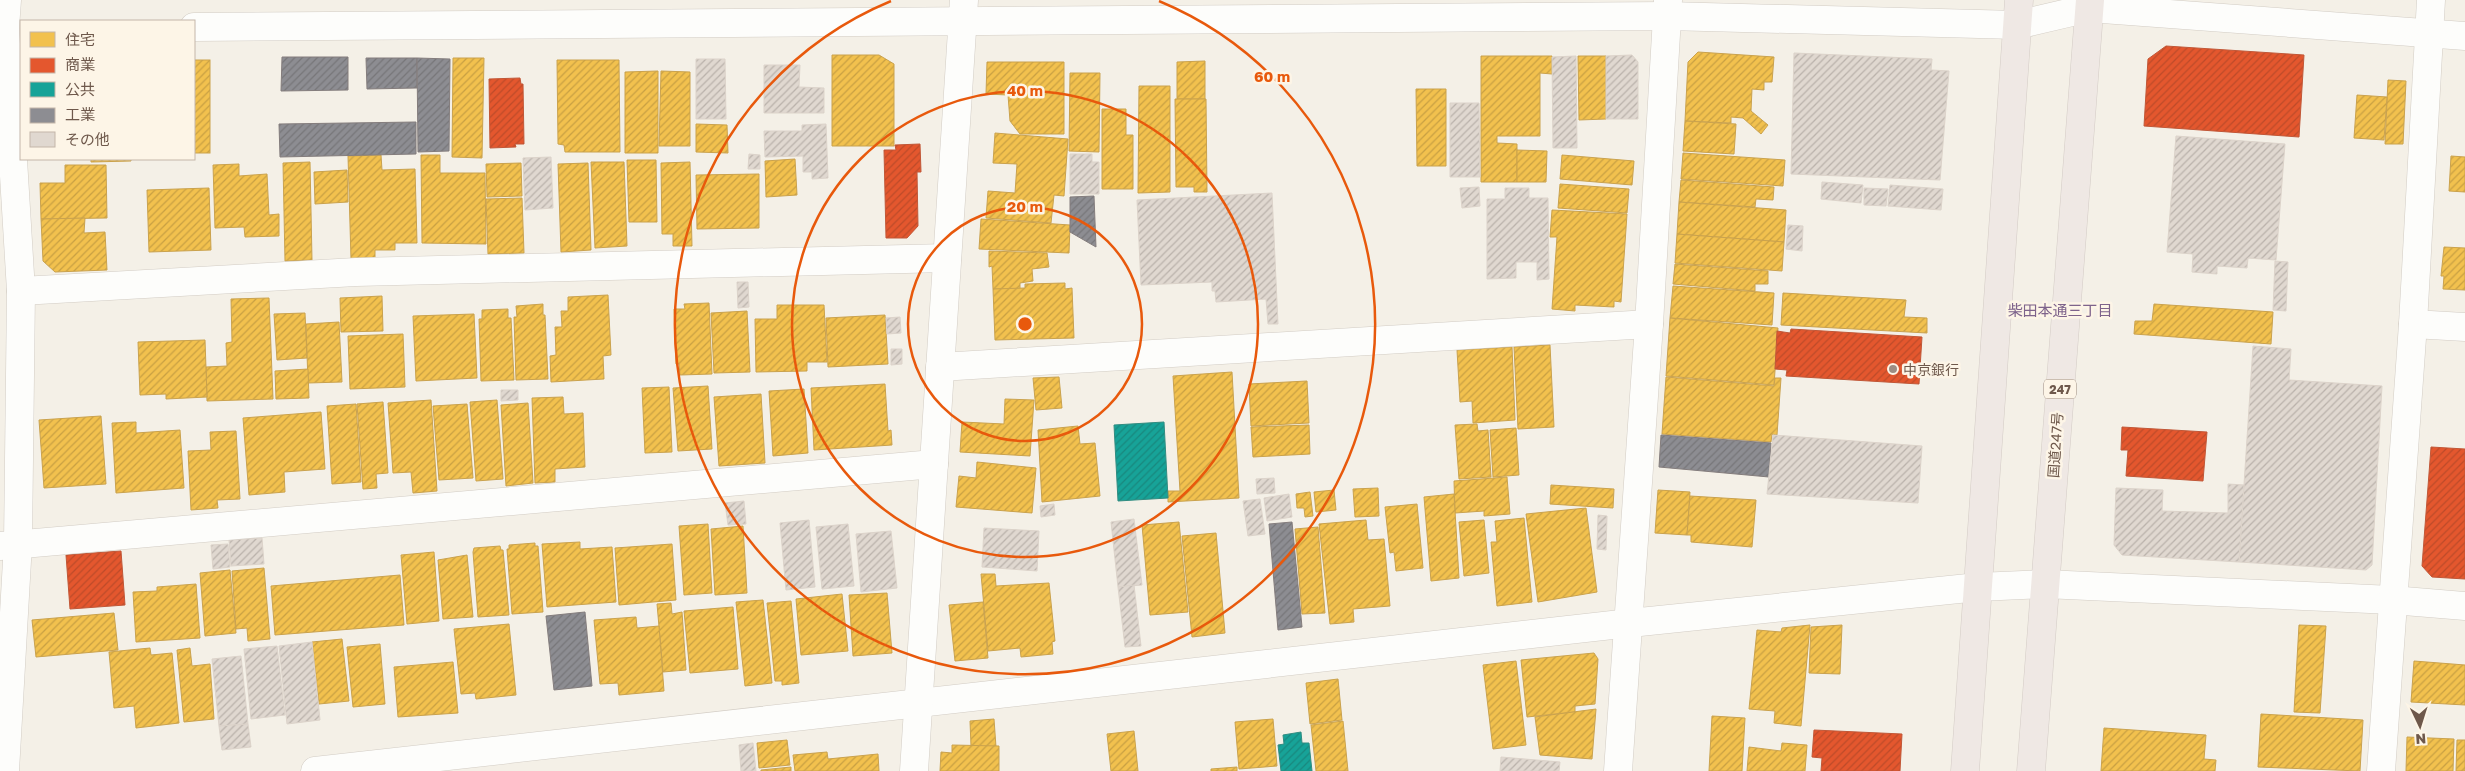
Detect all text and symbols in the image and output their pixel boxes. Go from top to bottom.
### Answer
legend [20,20,195,160]
text: 住宅 [65,30,95,48]
text: 商業 [65,55,95,73]
text: 60 m [1254,67,1290,85]
text: 公共 [65,80,95,98]
text: 40 m [1007,81,1043,99]
text: 工業 [65,105,95,123]
text: その他 [65,130,110,148]
text: 20 m [1007,197,1043,215]
district label: 柴田本通三丁目 [2007,301,2113,319]
centre of rings [1016,315,1034,333]
place label: 中京銀行 [1903,361,1959,378]
marker: 中京銀行 [1887,363,1899,375]
road number: 247 [2044,379,2076,398]
street label: 国道247号 [2044,411,2066,479]
north arrow [2395,701,2445,751]
text: N [2415,731,2427,748]

